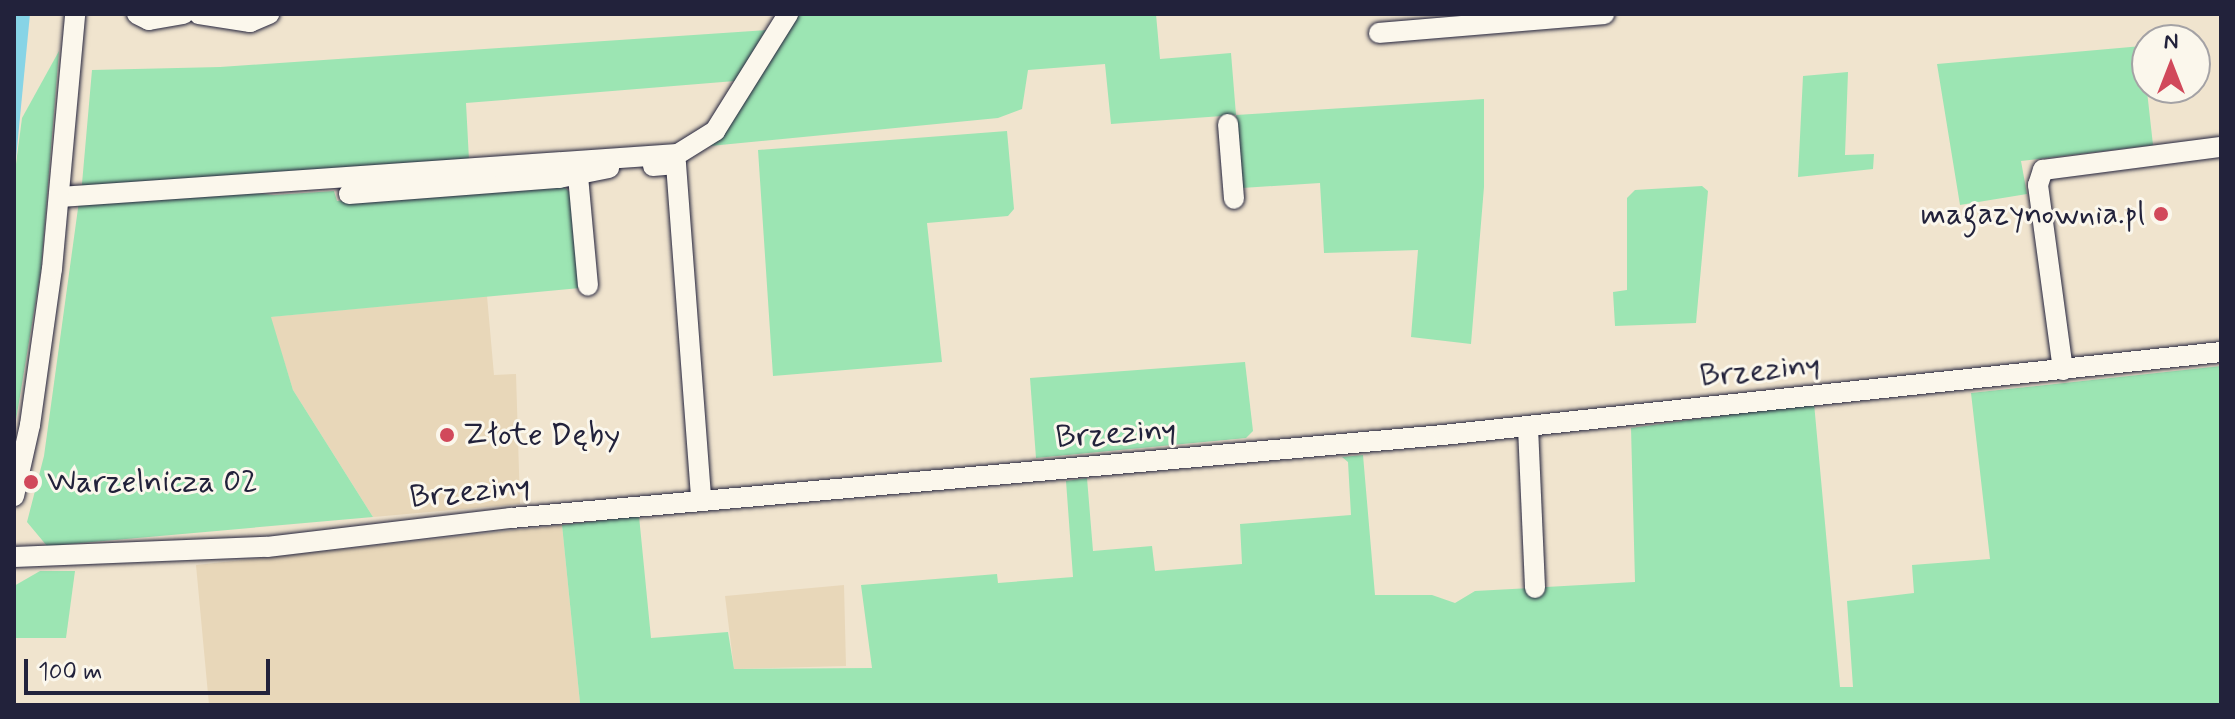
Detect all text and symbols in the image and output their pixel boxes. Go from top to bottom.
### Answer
north arrow [2131,24,2211,104]
text: N [2164,28,2178,56]
place label: magazynownia.pl [1920,195,2145,233]
marker: magazynownia.pl [2152,205,2170,223]
street label: Brzeziny [1698,346,1822,396]
street label: Brzeziny [1054,411,1178,457]
place label: Złote Dęby [463,416,622,454]
marker: Złote Dęby [438,426,456,444]
place label: Warzelnicza 02 [47,463,258,501]
street label: Brzeziny [408,467,532,517]
marker: Warzelnicza 02 [22,473,40,491]
scale bar [28,643,274,693]
text: 100 m [38,657,102,688]

